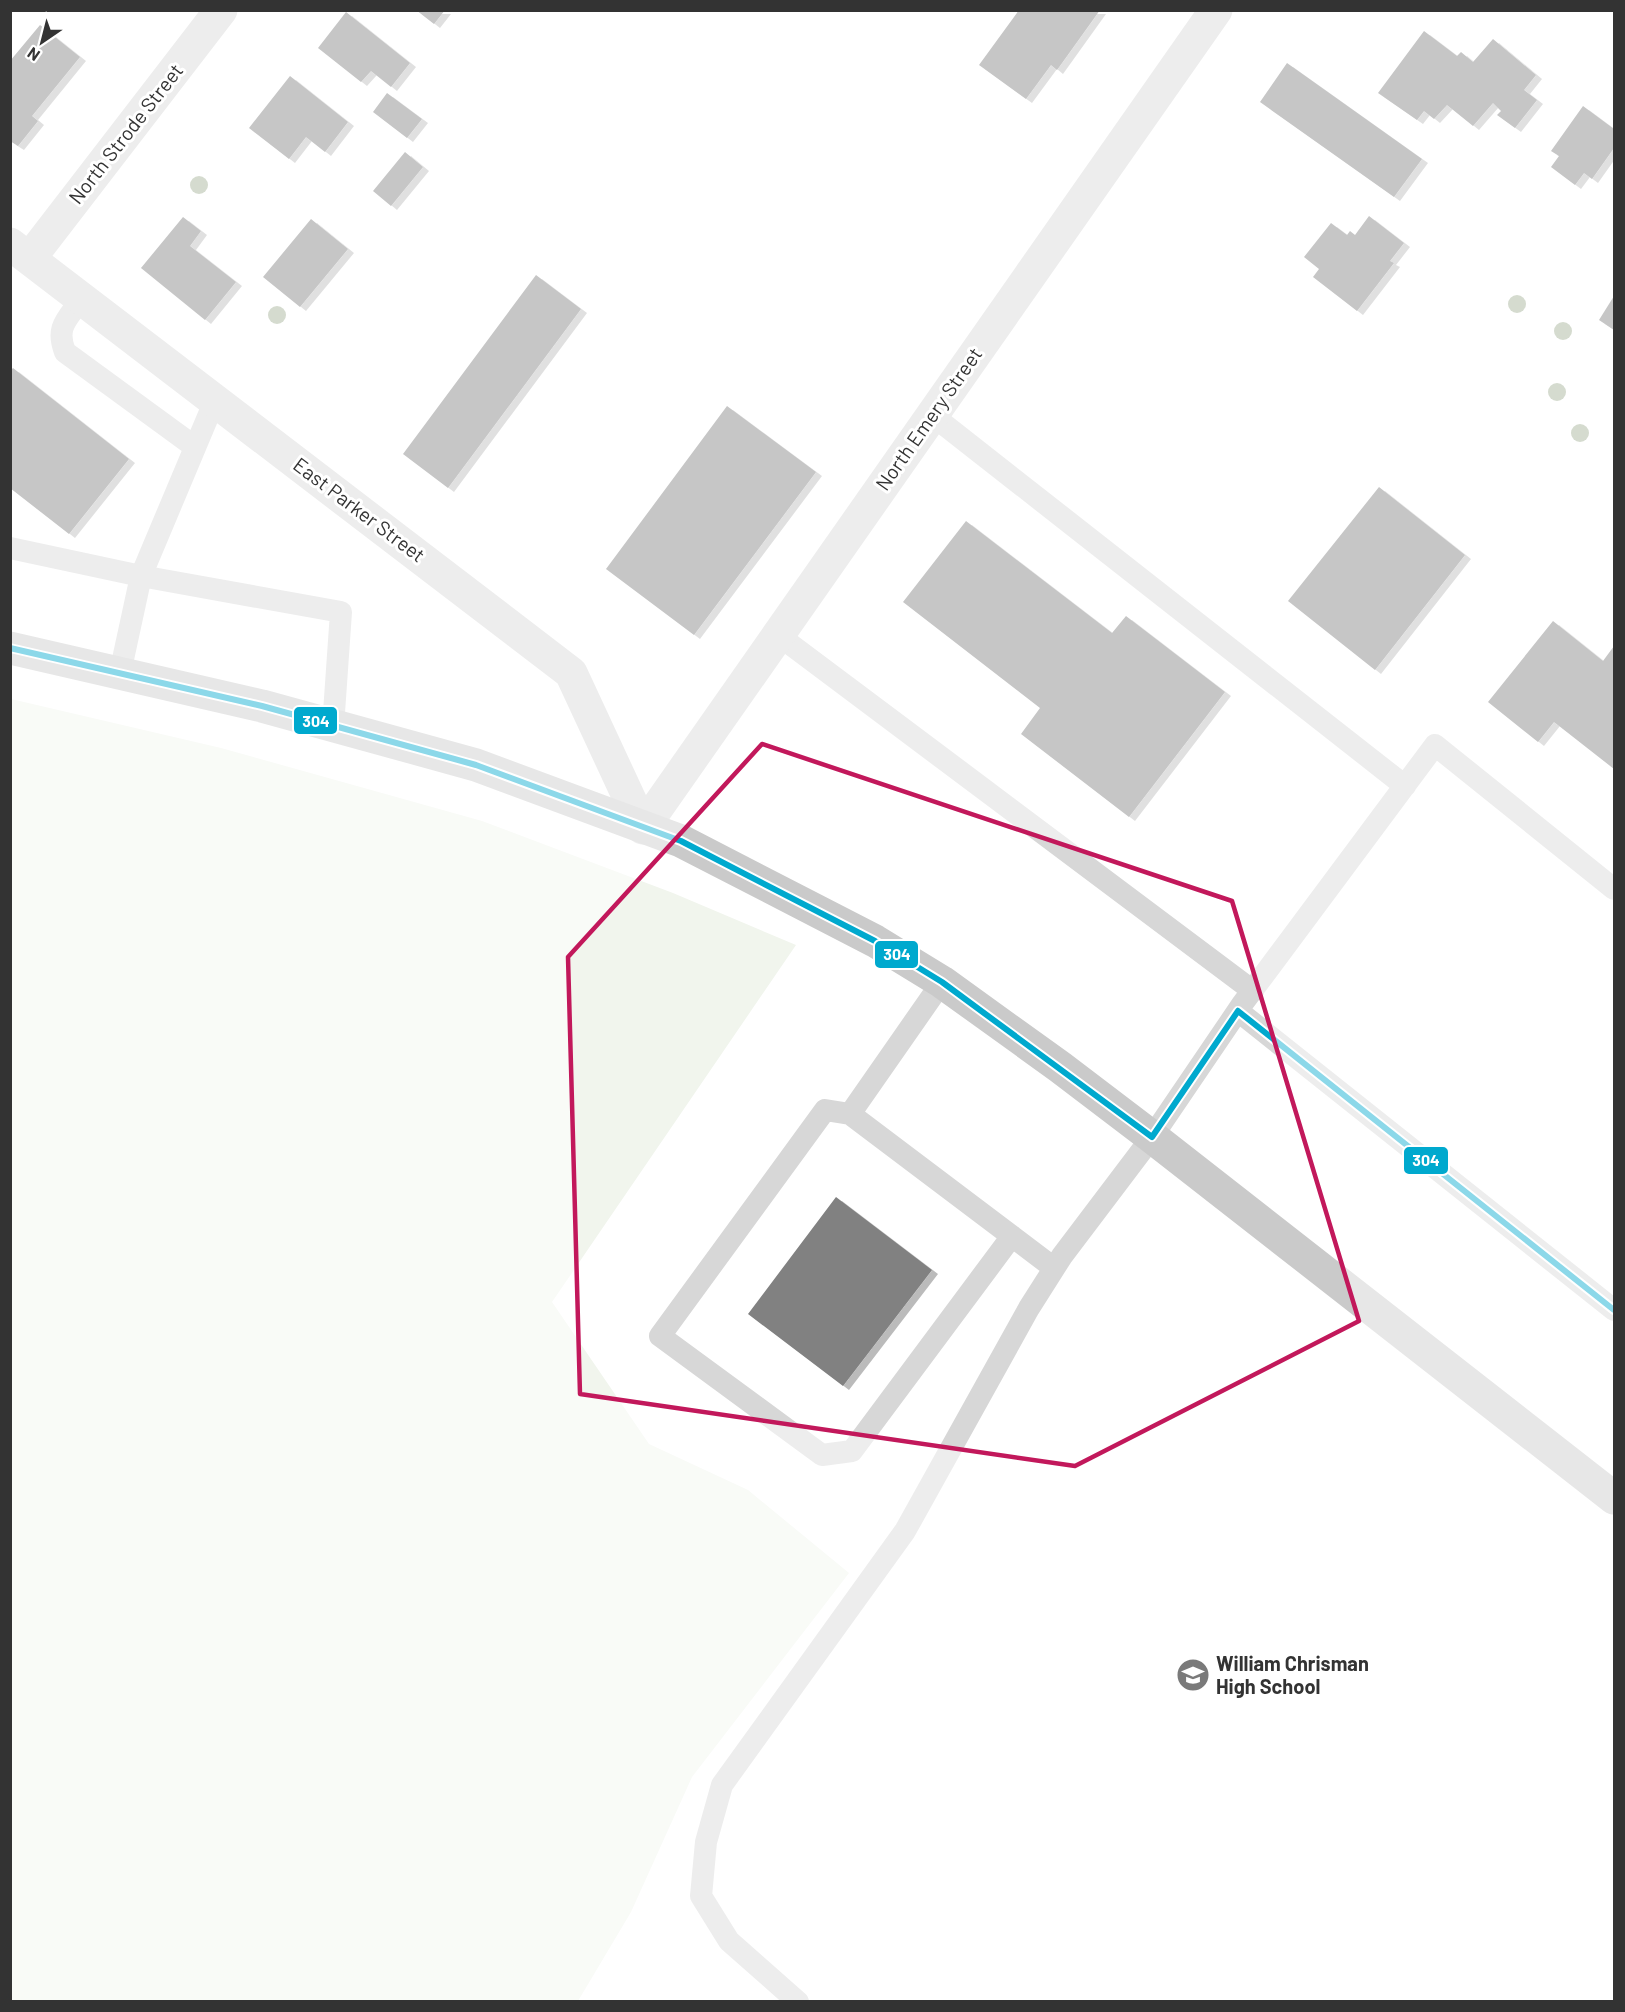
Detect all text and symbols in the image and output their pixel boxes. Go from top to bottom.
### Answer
north arrow [12,12,72,72]
text: N [23,44,43,66]
street label: North Strode Street [63,59,187,208]
street label: North Emery Street [870,342,986,494]
street label: East Parker Street [289,452,430,567]
line badge: 304 [293,706,338,735]
text: 304 [302,711,330,730]
line badge: 304 [874,940,919,969]
text: 304 [883,944,911,963]
line badge: 304 [1403,1146,1449,1175]
text: 304 [1412,1150,1440,1169]
place label: William Chrisman High School [1216,1651,1369,1698]
school or university icon: William Chrisman High School [1175,1657,1211,1693]

